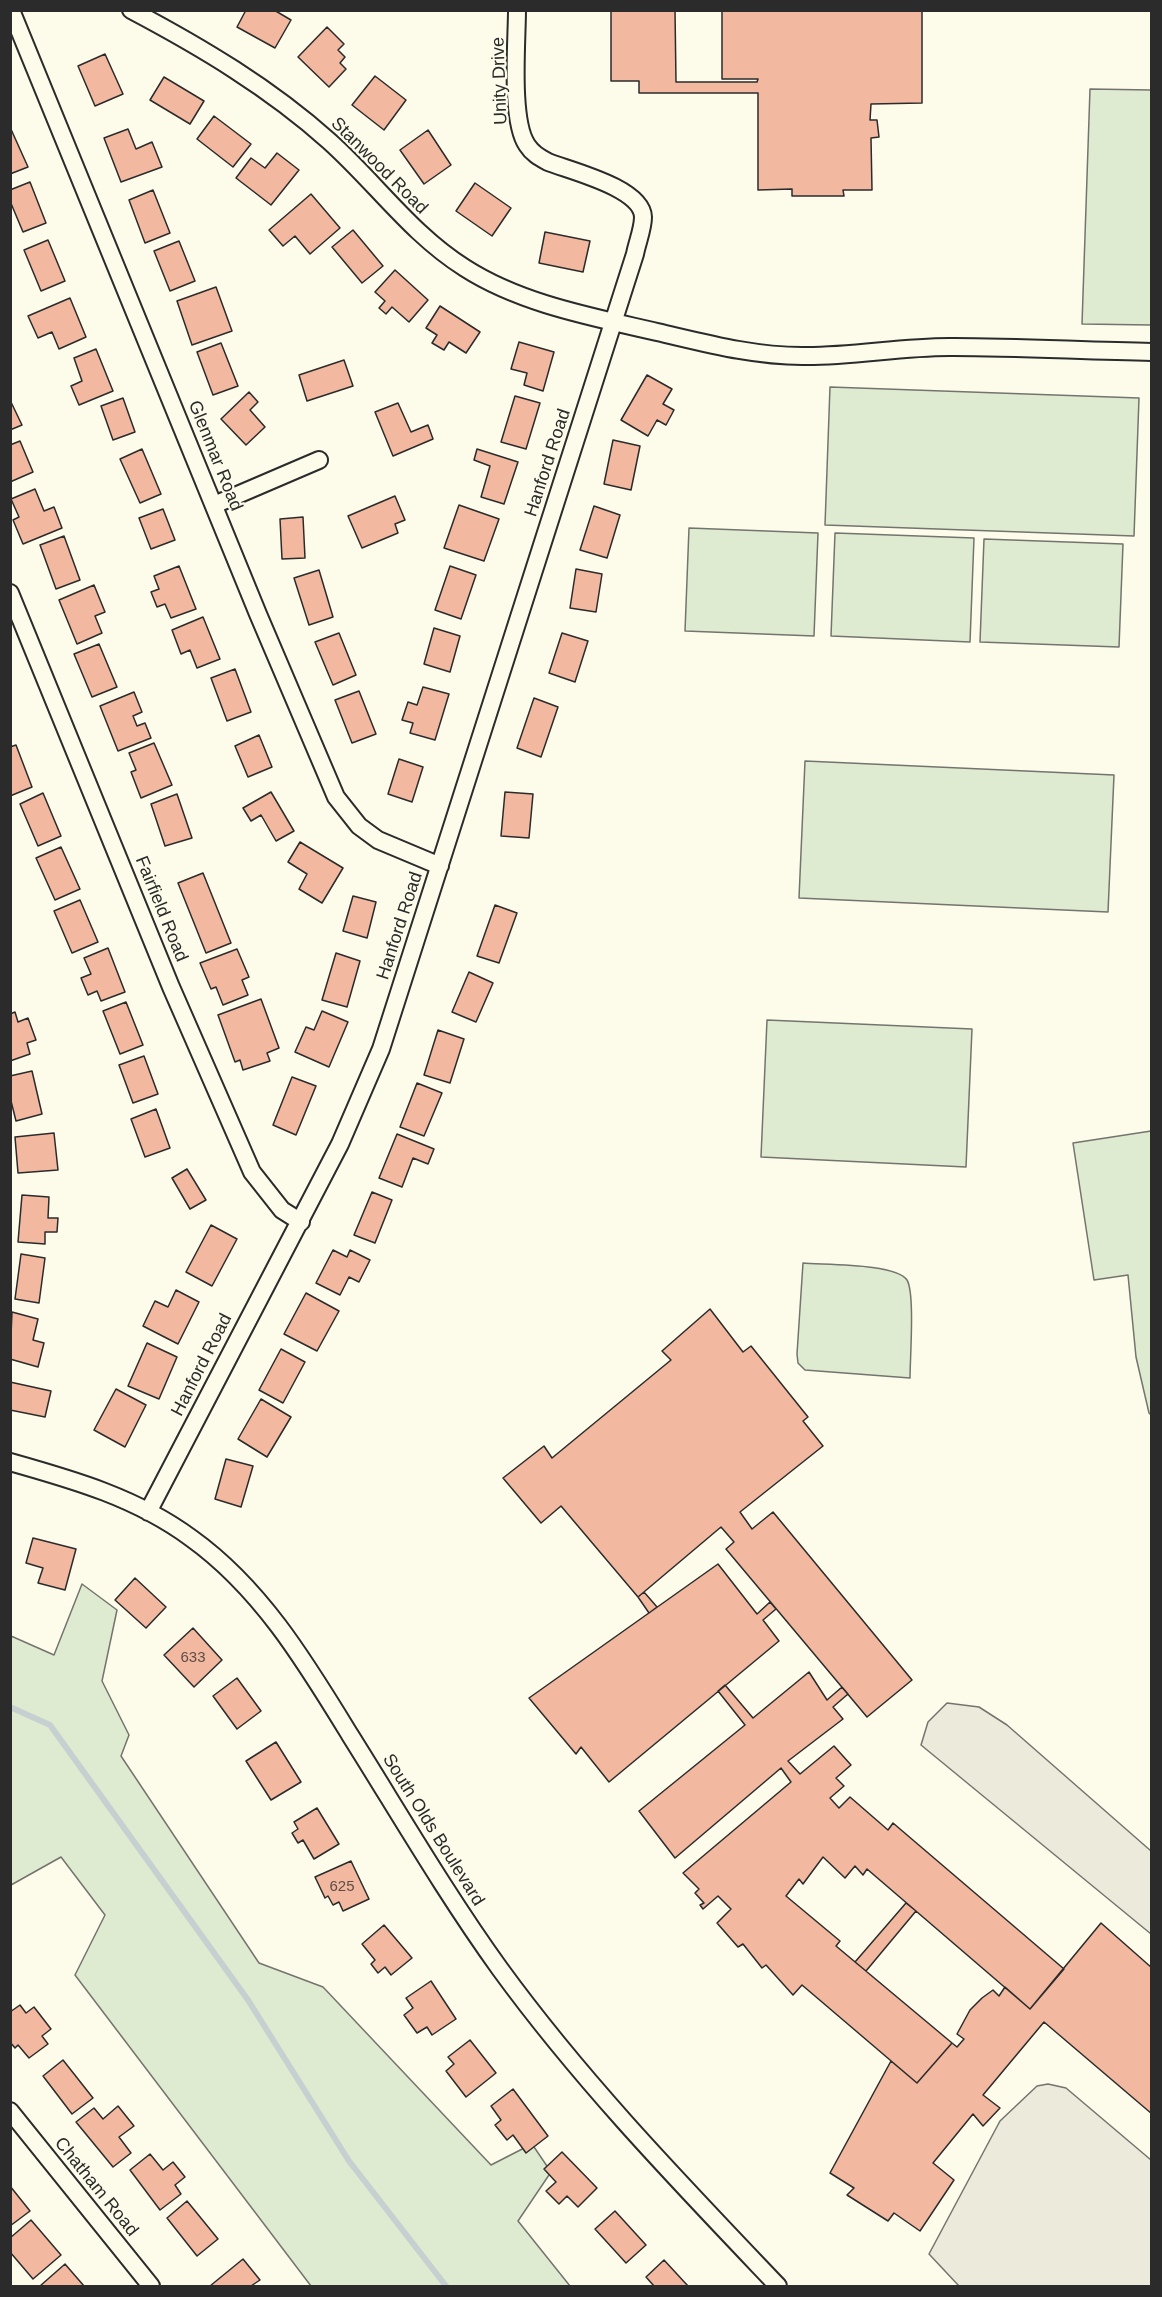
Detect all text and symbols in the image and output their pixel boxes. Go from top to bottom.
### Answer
street label: Unity Drive [488,37,512,125]
street label: Stanwood Road [326,113,432,219]
street label: Glenmar Road [183,398,247,514]
street label: Hanford Road [520,406,576,520]
street label: Fairfield Road [130,853,192,965]
street label: Hanford Road [372,869,428,983]
street label: Hanford Road [167,1310,237,1420]
house number: 633 [180,1649,206,1667]
street label: South Olds Boulevard [377,1750,489,1910]
house number: 625 [329,1878,355,1896]
street label: Chatham Road [50,2133,142,2241]

